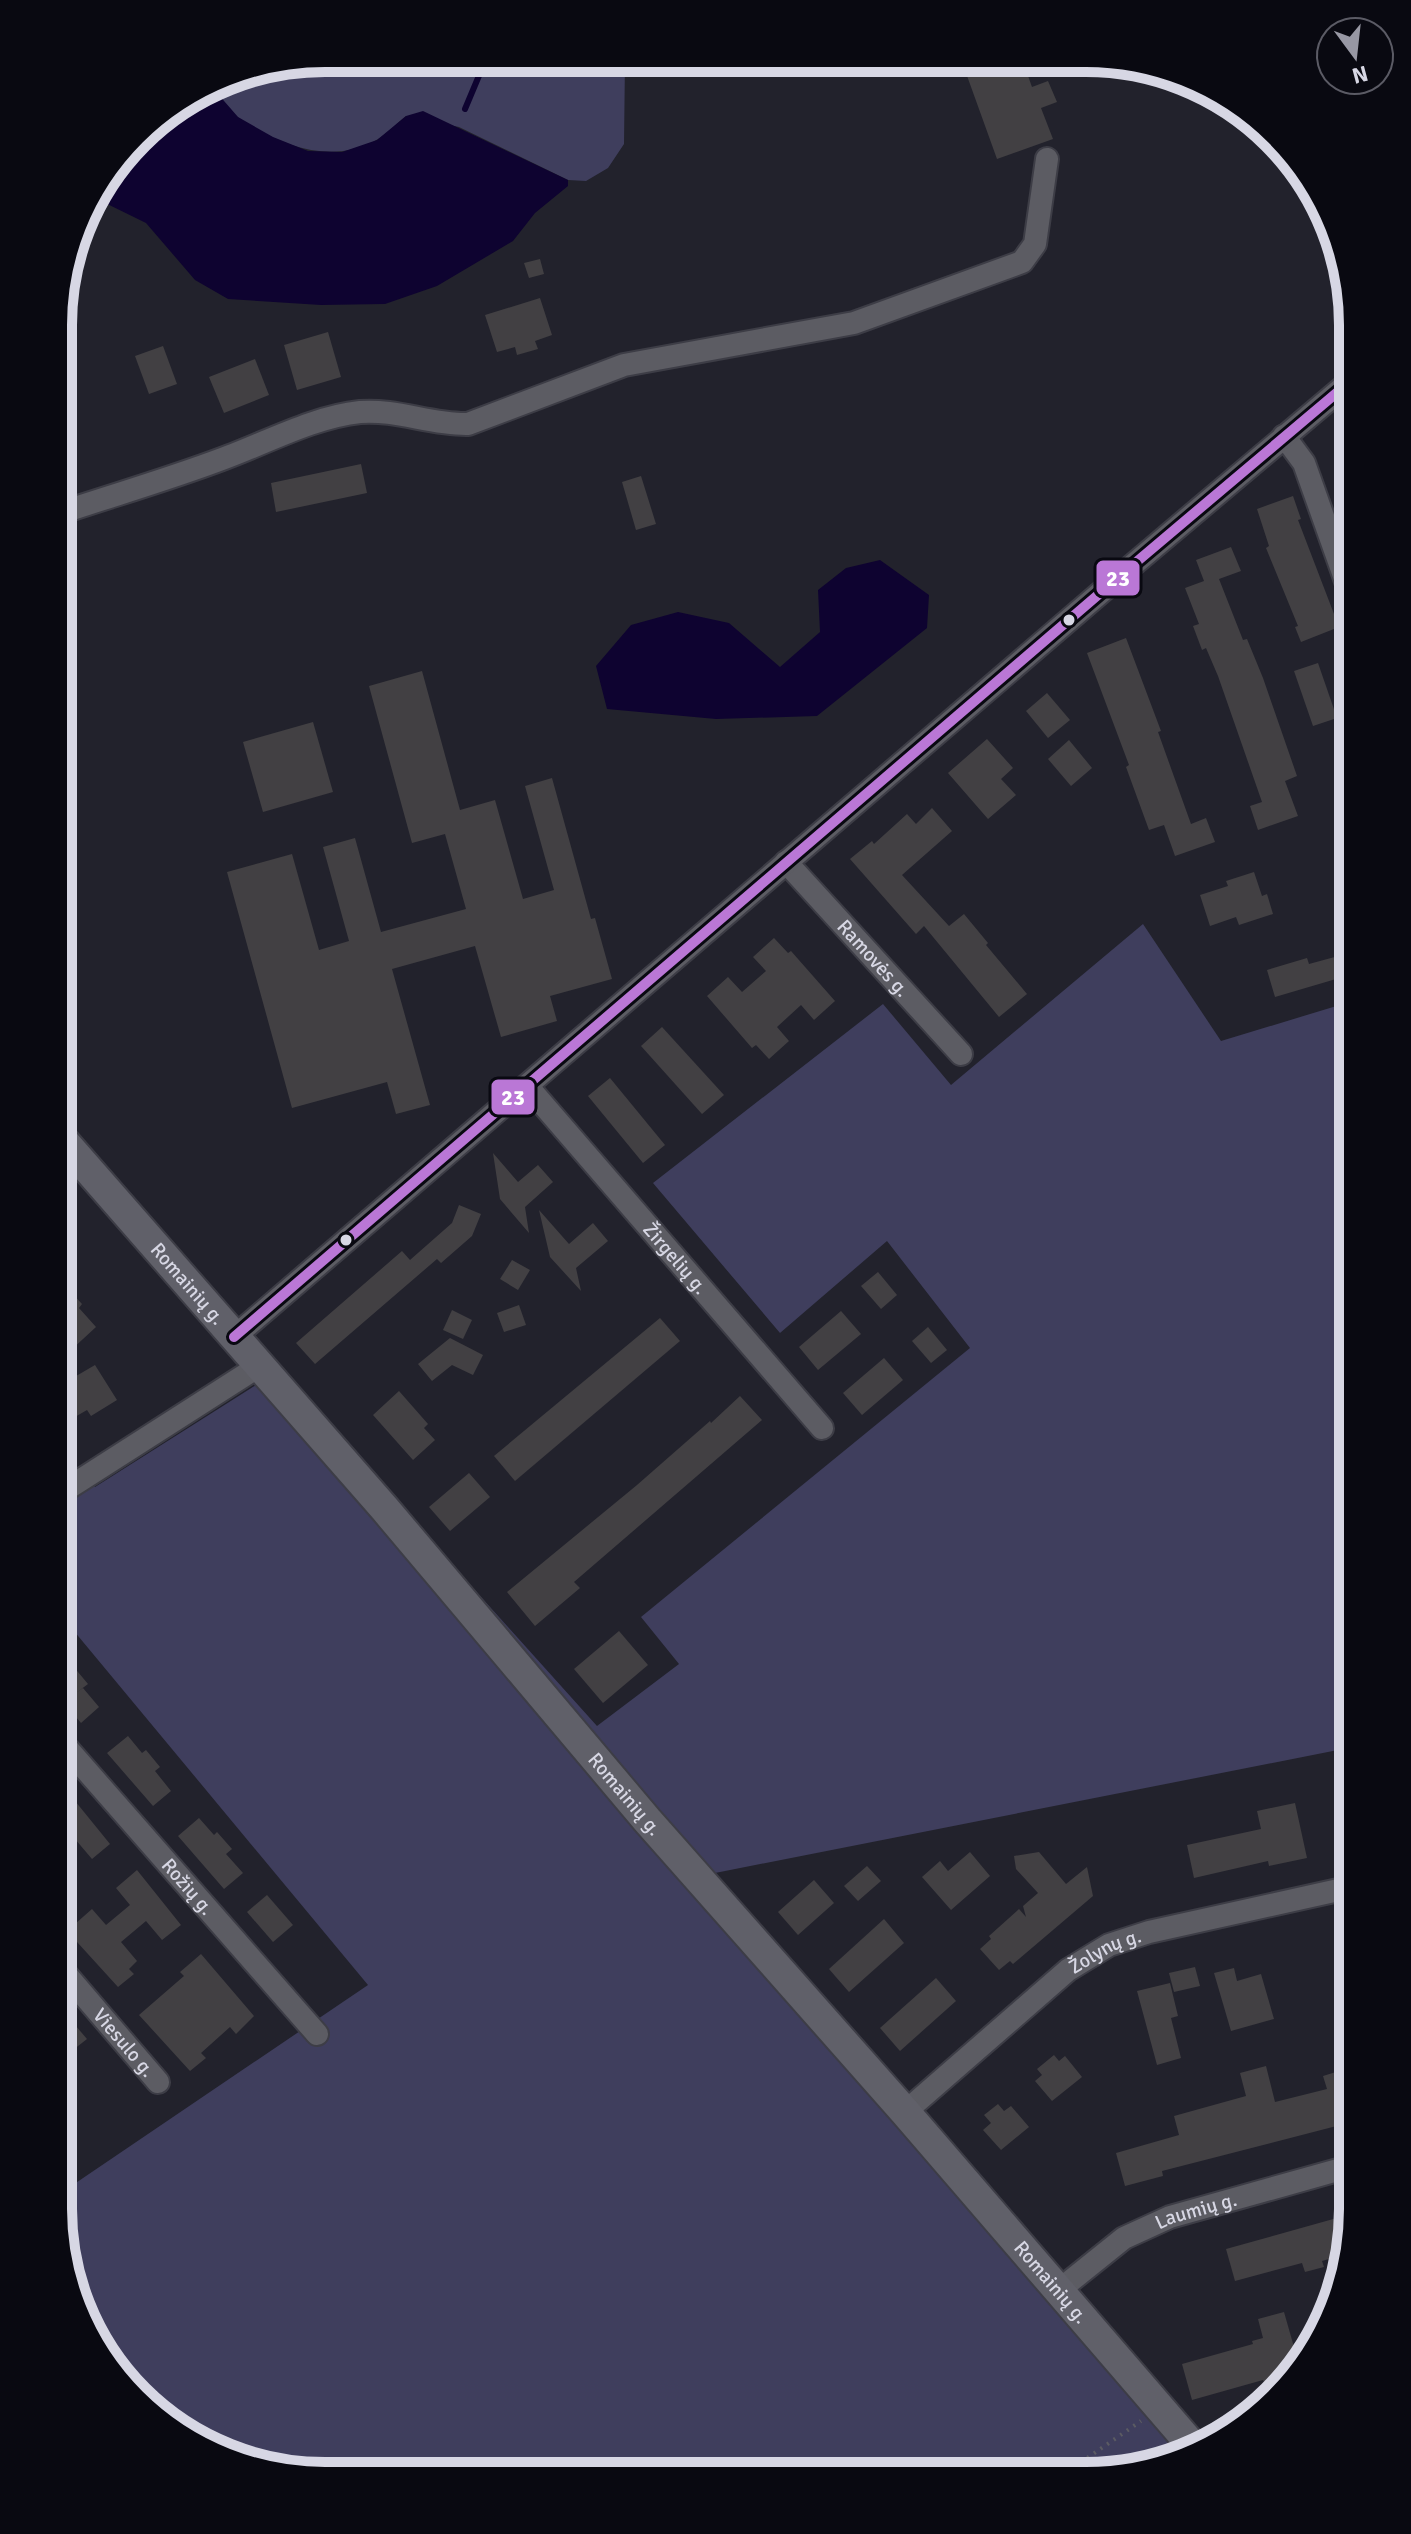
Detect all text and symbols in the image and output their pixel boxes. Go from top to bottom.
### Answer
north arrow [1315,16,1395,96]
text: N [1349,60,1371,90]
line badge: 23 [1095,559,1141,597]
text: 23 [1106,565,1130,592]
unlabelled marker [1061,612,1077,628]
street label: Ramovės g. [832,914,915,1002]
line badge: 23 [490,1078,536,1116]
text: 23 [501,1084,525,1111]
street label: Žirgelių g. [638,1217,713,1299]
unlabelled marker [338,1232,354,1248]
street label: Romainių g. [145,1237,231,1330]
street label: Romainių g. [583,1747,667,1841]
street label: Rožių g. [156,1853,220,1920]
street label: Žolynų g. [1064,1923,1144,1979]
street label: Viesulo g. [88,2003,161,2082]
street label: Laumių g. [1151,2186,1240,2235]
street label: Romainių g. [1009,2235,1094,2329]

